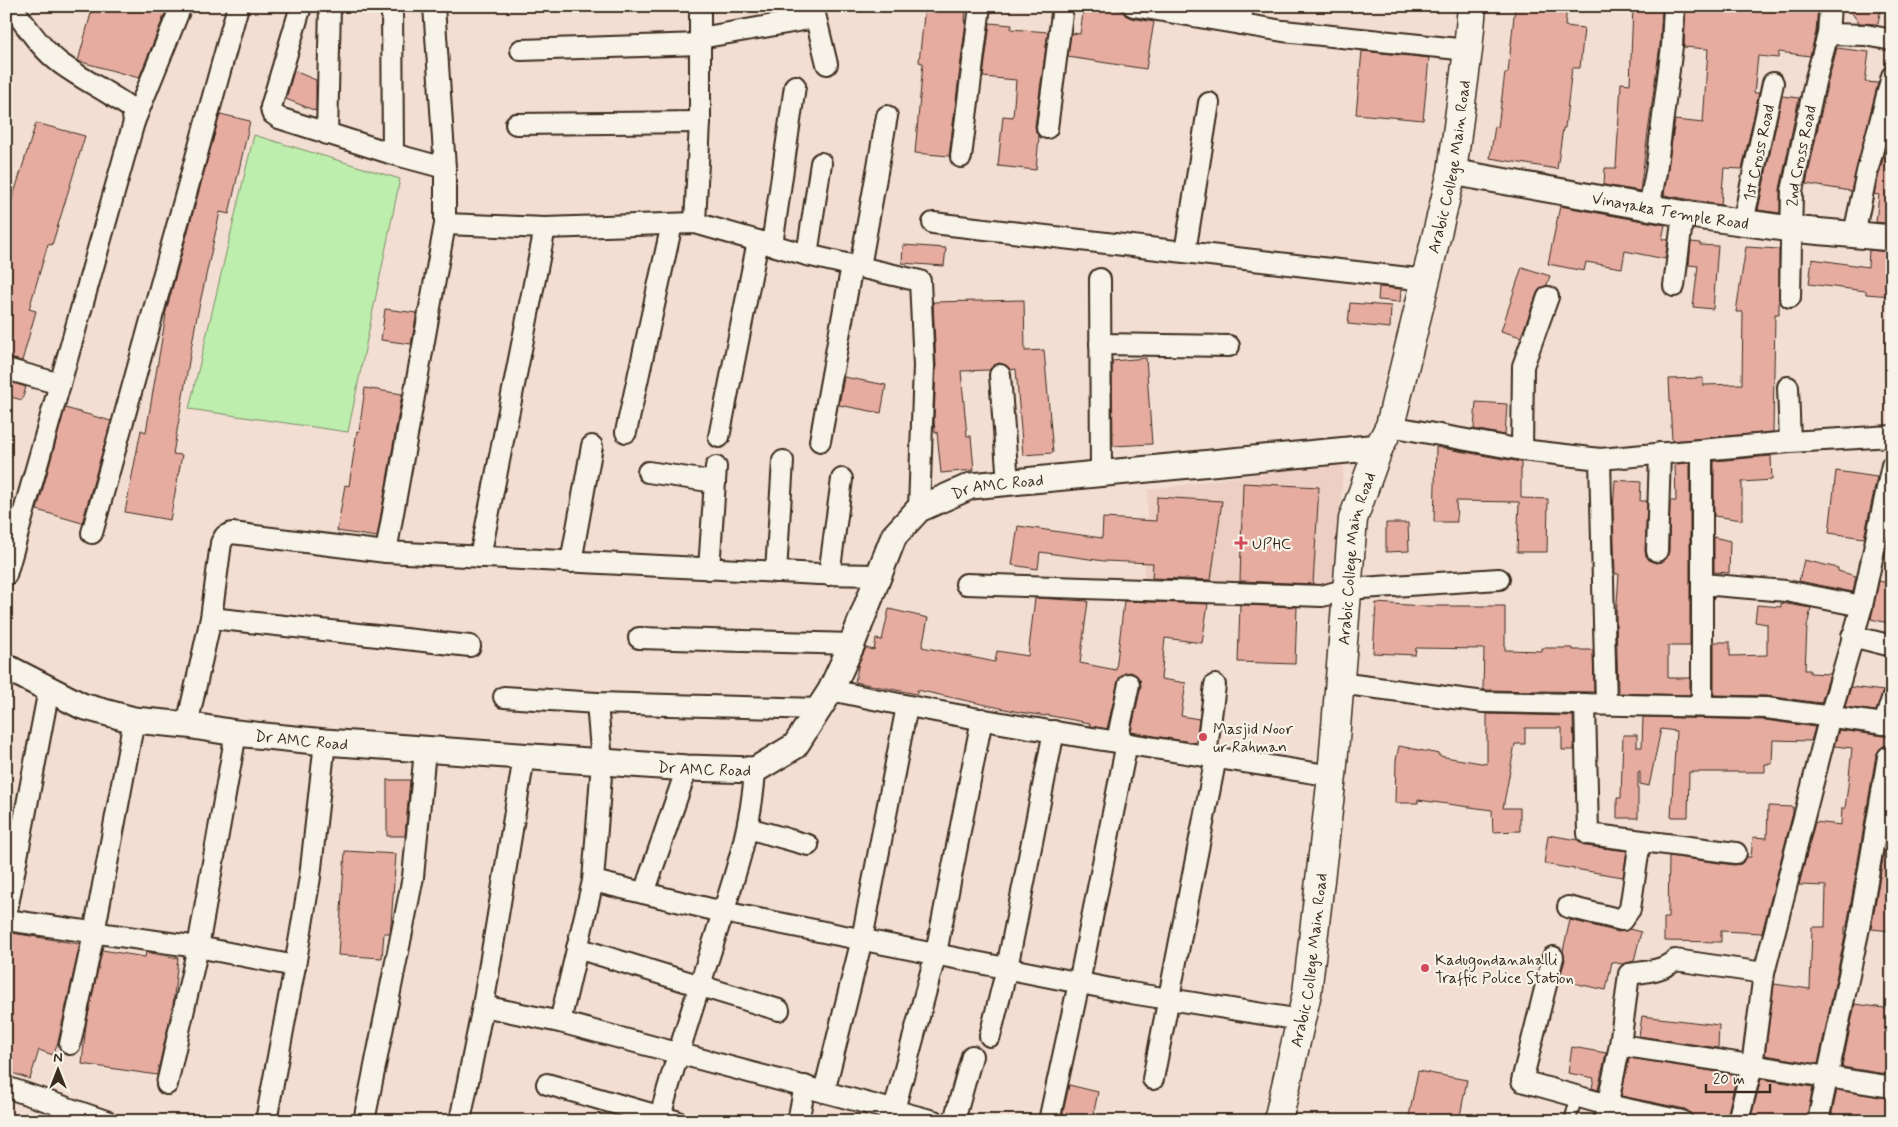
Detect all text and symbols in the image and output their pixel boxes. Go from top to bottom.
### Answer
street label: Arabic College Main Road [1424,79,1476,256]
street label: 1st Cross Road [1739,103,1780,203]
street label: 2nd Cross Road [1783,104,1822,207]
street label: Vinayaka Temple Road [1590,188,1750,235]
street label: Dr AMC Road [949,470,1045,505]
street label: Arabic College Main Road [1334,470,1381,646]
place label: UPHC [1252,534,1291,555]
marker: UPHC [1234,536,1248,550]
place label: Masjid Noor ur Rahman [1213,719,1293,758]
street label: Dr AMC Road [254,726,349,756]
marker: Masjid Noor ur Rahman [1197,731,1209,743]
street label: Dr AMC Road [657,757,751,782]
street label: Arabic College Main Road [1286,872,1333,1049]
place label: Kadugondanahalli Traffic Police Station [1435,950,1574,989]
marker: Kadugondanahalli Traffic Police Station [1419,962,1431,974]
north arrow [32,1044,82,1094]
text: N [53,1049,63,1067]
scale bar [1706,1062,1769,1094]
text: 20 m [1713,1070,1745,1090]

